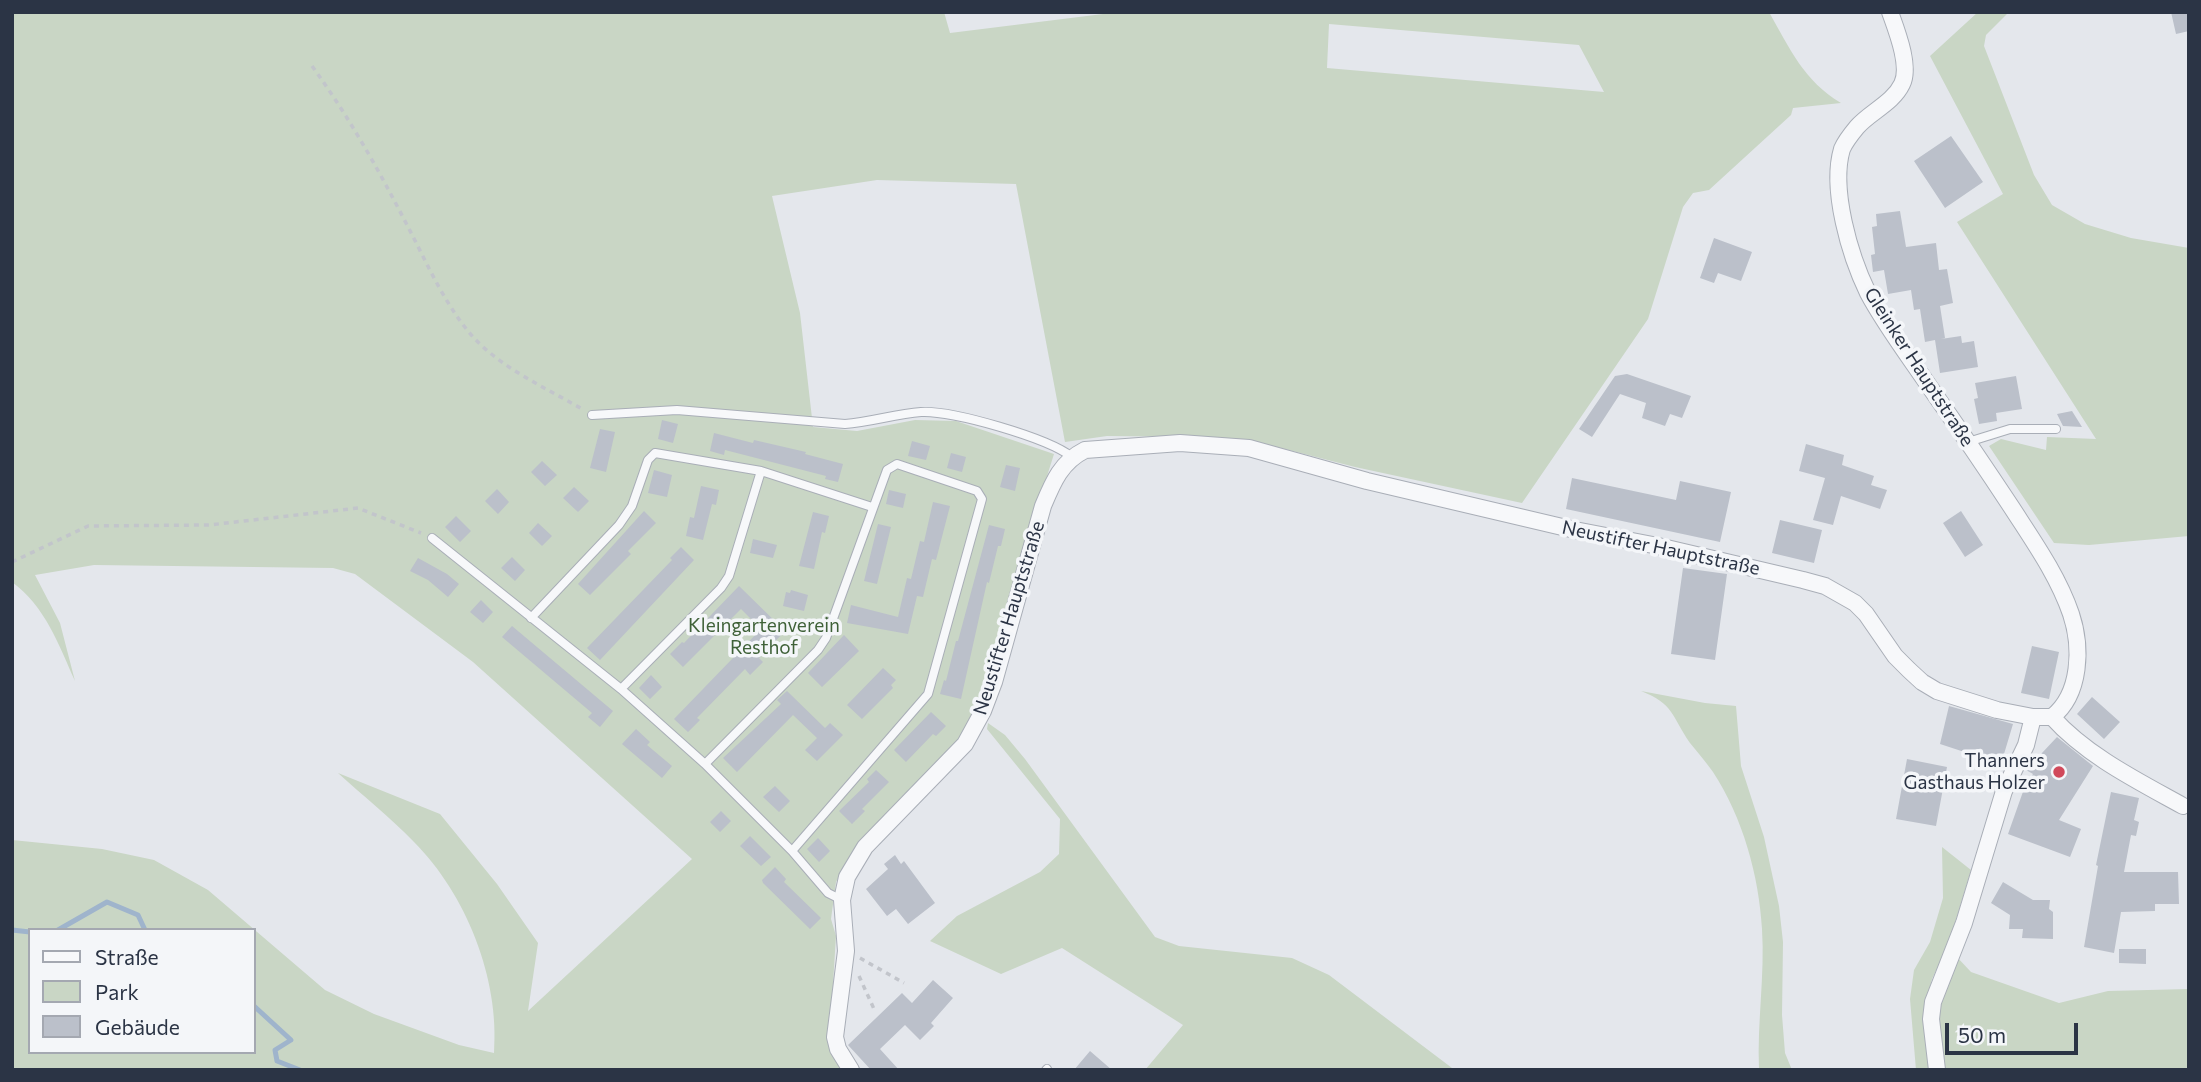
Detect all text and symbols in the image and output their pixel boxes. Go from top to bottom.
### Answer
street label: Gleinker Hauptstraße [1859,283,1979,451]
street label: Neustifter Hauptstraße [1560,516,1762,580]
street label: Neustifter Hauptstraße [969,518,1049,718]
park label: Kleingartenverein Resthof [688,615,840,659]
place label: Thanners Gasthaus Holzer [1904,750,2045,794]
marker: Thanners Gasthaus Holzer [2051,764,2067,780]
legend [28,928,256,1054]
text: Straße [95,944,159,969]
text: Park [95,979,139,1004]
scale bar [1949,1009,2082,1052]
text: Gebäude [95,1014,180,1039]
text: 50 m [1958,1022,2006,1047]

